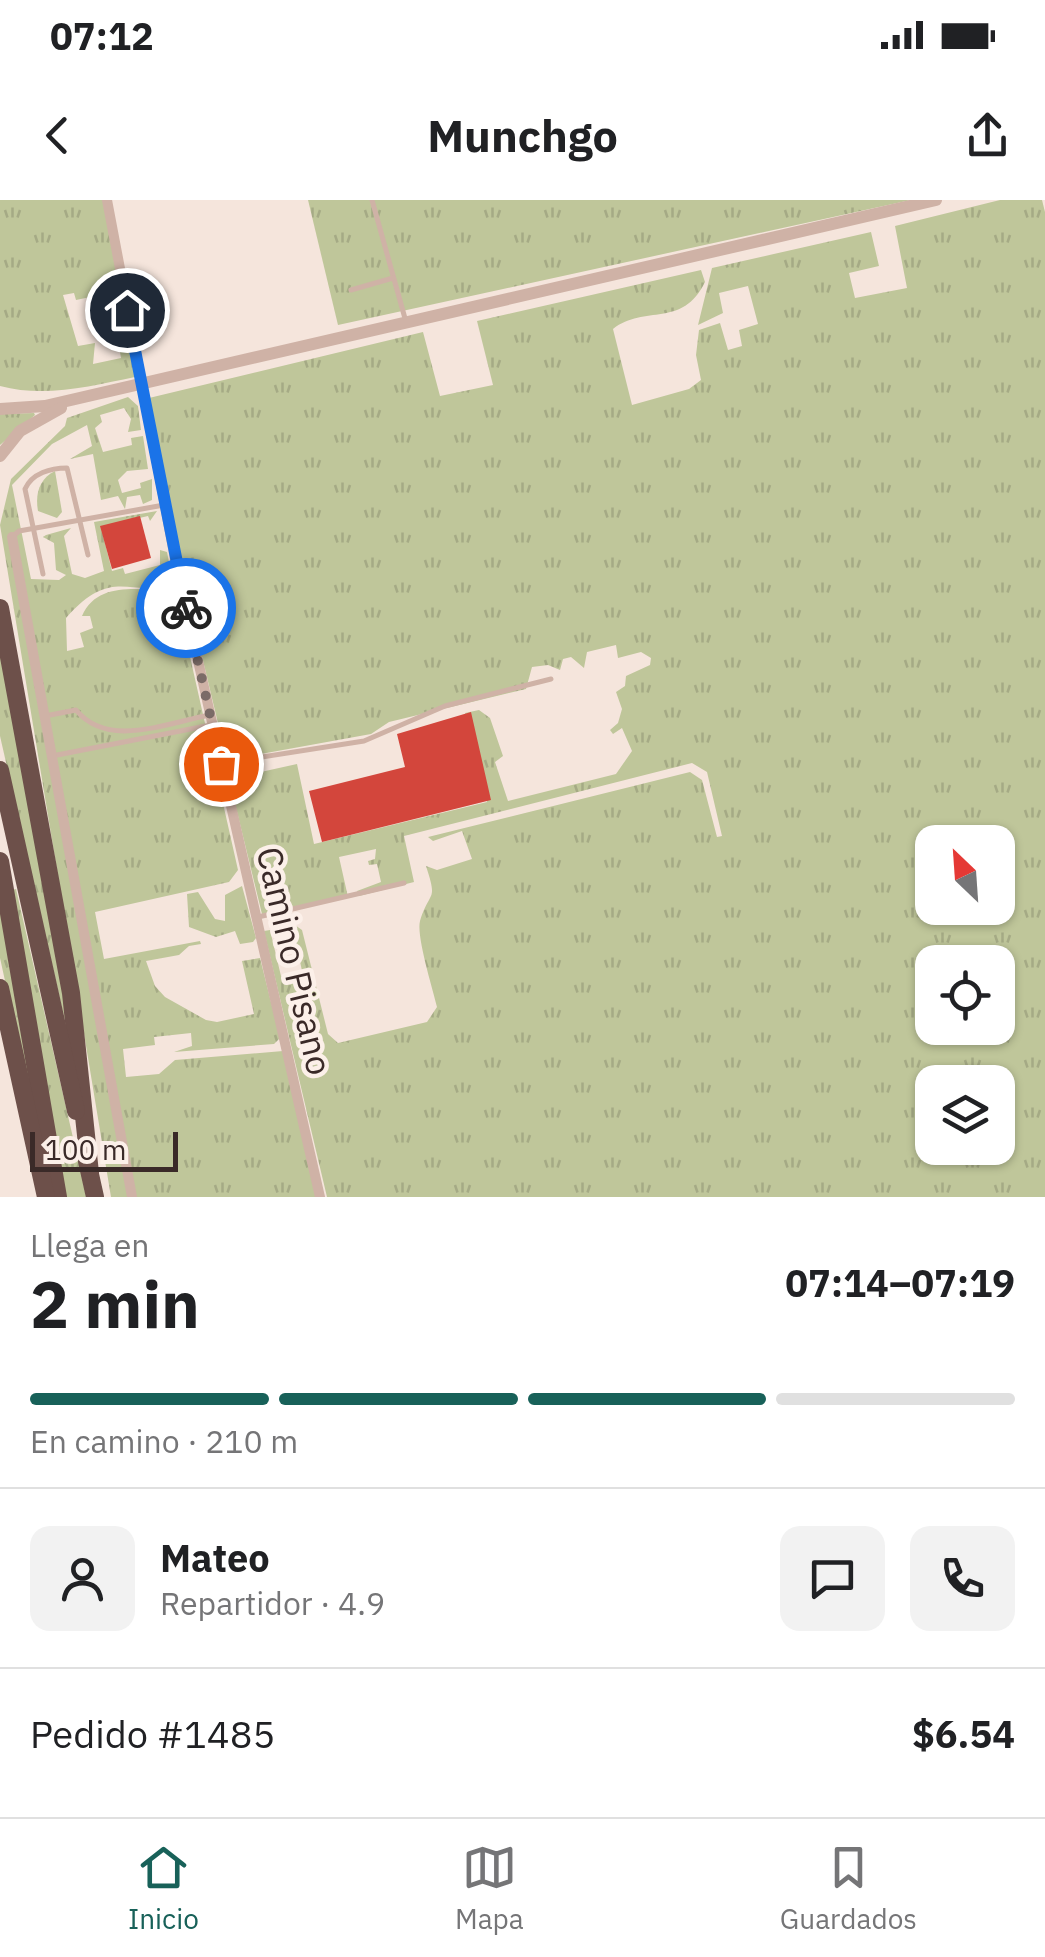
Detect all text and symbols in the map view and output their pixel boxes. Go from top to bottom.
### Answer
text: 07:12 [50,11,154,60]
text: Munchgo [427,106,618,164]
icon: back [30,108,85,163]
icon: share [960,108,1015,163]
pin [85,268,170,353]
icon: home [100,283,155,338]
courier [136,558,236,658]
icon: bike [159,581,214,636]
pin [179,722,264,807]
icon: bag [194,737,249,792]
north arrow [915,825,1015,925]
map controls [915,825,1015,1165]
street label: Camino Pisano [246,842,344,1079]
button: locate [915,945,1015,1045]
button: layers [915,1065,1015,1165]
scale bar [30,1127,178,1171]
text: 100 m [45,1131,126,1168]
text: Llega en [30,1224,150,1266]
text: 07:14–07:19 [785,1258,1015,1307]
text: 2 min [30,1261,200,1346]
text: En camino · 210 m [30,1420,298,1462]
button: person [30,1526,135,1631]
button: chat [780,1526,885,1631]
button: phone [910,1526,1015,1631]
text: Mateo [160,1533,270,1582]
text: Repartidor · 4.9 [160,1582,385,1624]
text: Pedido #1485 [30,1709,275,1758]
text: $6.54 [912,1709,1015,1758]
tab: Inicio [128,1840,199,1937]
tab: Mapa [455,1840,524,1937]
tab: Guardados [780,1840,917,1937]

